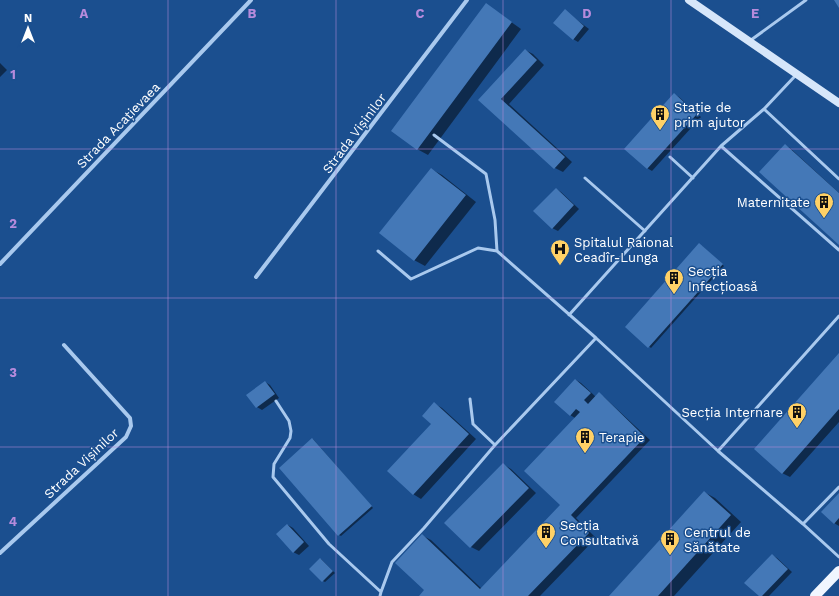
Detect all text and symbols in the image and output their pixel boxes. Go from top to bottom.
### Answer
text: A [80,6,89,21]
text: B [248,6,257,21]
text: C [416,6,425,21]
text: D [582,6,592,21]
text: E [751,6,759,21]
north arrow [8,8,48,48]
text: N [24,12,32,25]
text: 1 [10,67,16,82]
street label: Strada Acațievaea [74,79,164,172]
street label: Strada Vișinilor [319,90,390,177]
place label: Stație de prim ajutor [674,100,745,130]
building icon: Stație de prim ajutor [649,103,671,131]
building icon: Maternitate [813,191,835,219]
place label: Maternitate [737,195,810,210]
text: 2 [9,216,17,231]
place label: Spitalul Raional Ceadîr-Lunga [574,235,673,265]
hospital icon: Spitalul Raional Ceadîr-Lunga [549,238,571,266]
place label: Secția Infecțioasă [688,264,758,295]
building icon: Secția Infecțioasă [663,267,685,295]
text: 3 [9,365,17,380]
building icon: Secția Internare [786,401,808,429]
place label: Secția Internare [681,405,783,421]
street label: Strada Vișinilor [41,425,122,502]
building icon: Terapie [574,426,596,454]
place label: Terapie [599,430,645,445]
text: 4 [9,514,18,529]
place label: Secția Consultativă [560,518,639,548]
building icon: Secția Consultativă [535,521,557,549]
place label: Centrul de Sănătate [684,525,751,555]
building icon: Centrul de Sănătate [659,528,681,556]

